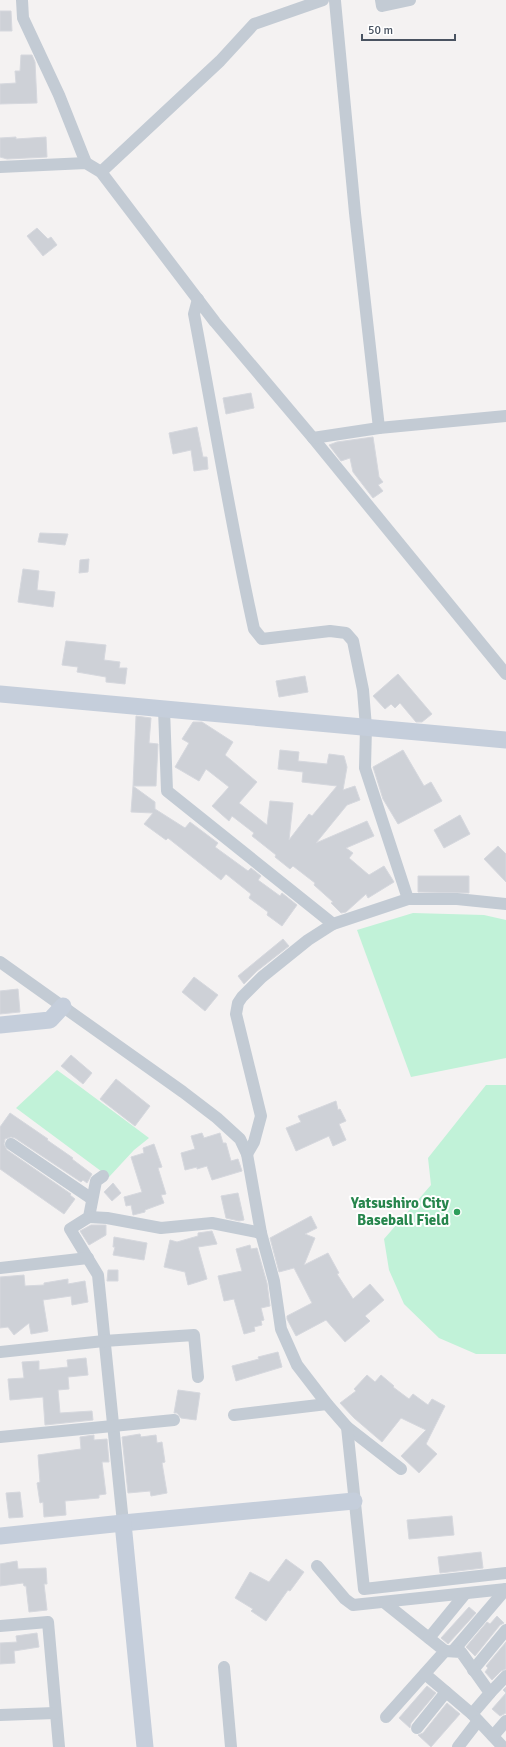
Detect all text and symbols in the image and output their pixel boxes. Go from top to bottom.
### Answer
scale bar [362,16,455,42]
text: 50 m [368,23,393,38]
place label: Yatsushiro City Baseball Field [350,1194,450,1229]
marker: Yatsushiro City Baseball Field [452,1207,462,1217]

